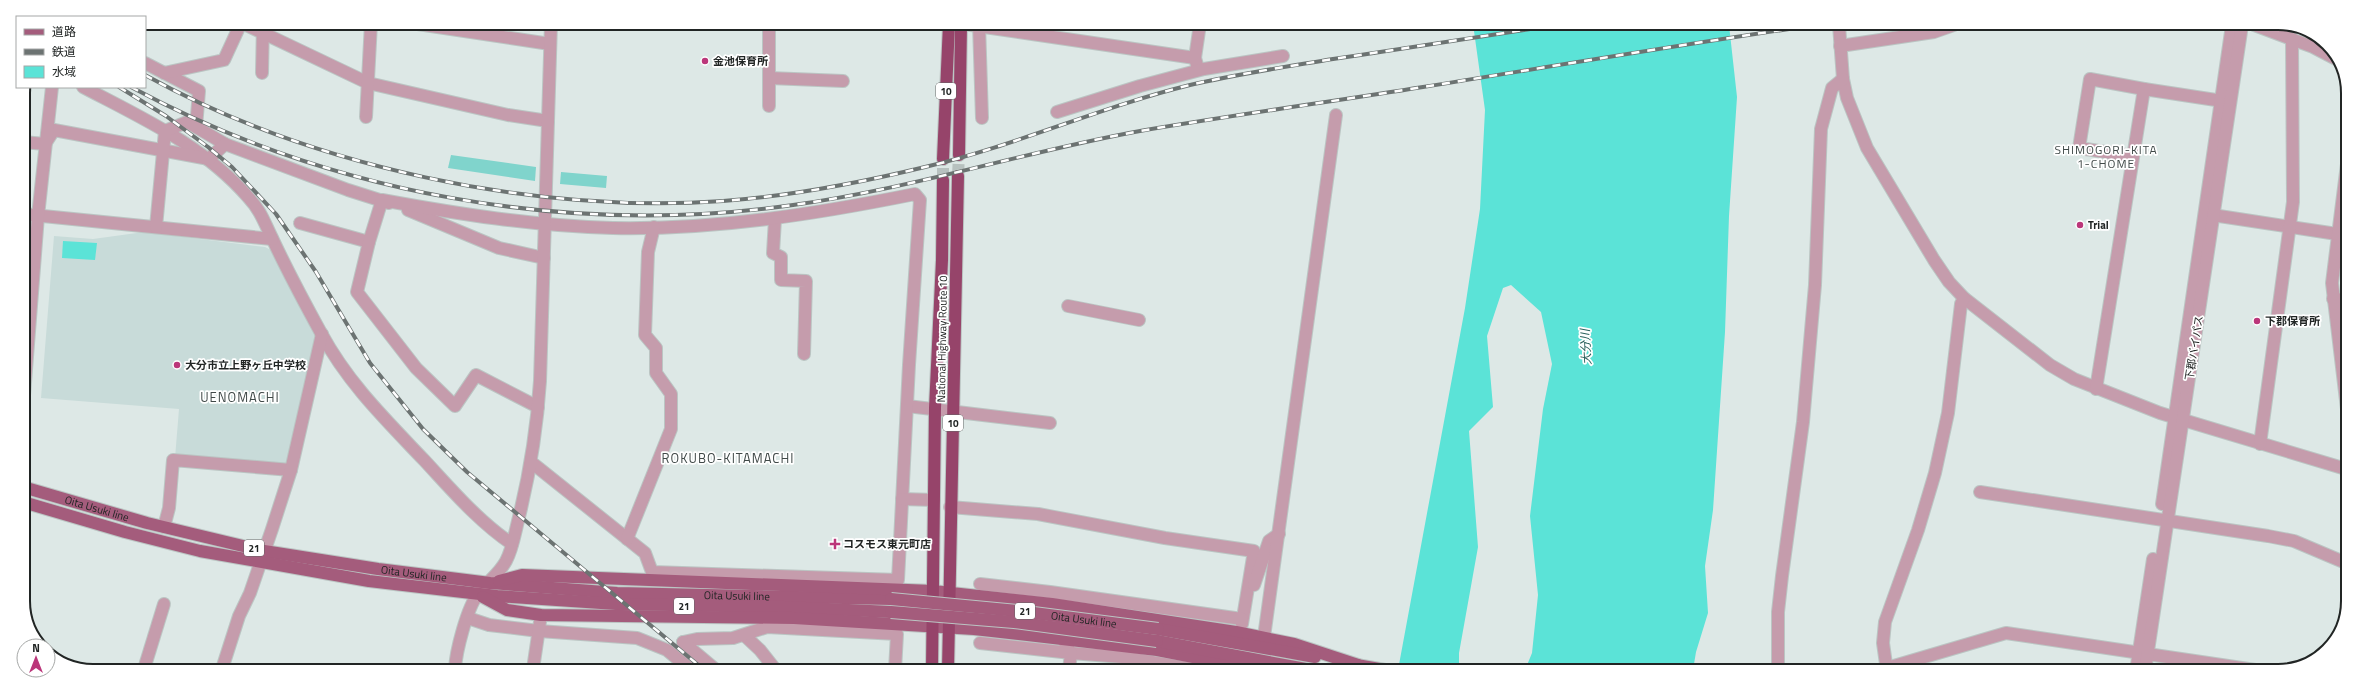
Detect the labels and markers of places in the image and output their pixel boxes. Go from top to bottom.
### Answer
place label: 金池保育所 [713,53,768,69]
marker: 金池保育所 [700,56,710,66]
place label: Trial [2088,217,2109,233]
marker: Trial [2075,220,2085,230]
place label: 下郡保育所 [2265,313,2320,329]
marker: 下郡保育所 [2252,316,2262,326]
place label: 大分市立上野ヶ丘中学校 [185,357,306,373]
marker: 大分市立上野ヶ丘中学校 [172,360,182,370]
place label: コスモス東元町店 [843,536,931,552]
marker: コスモス東元町店 [830,539,840,549]

